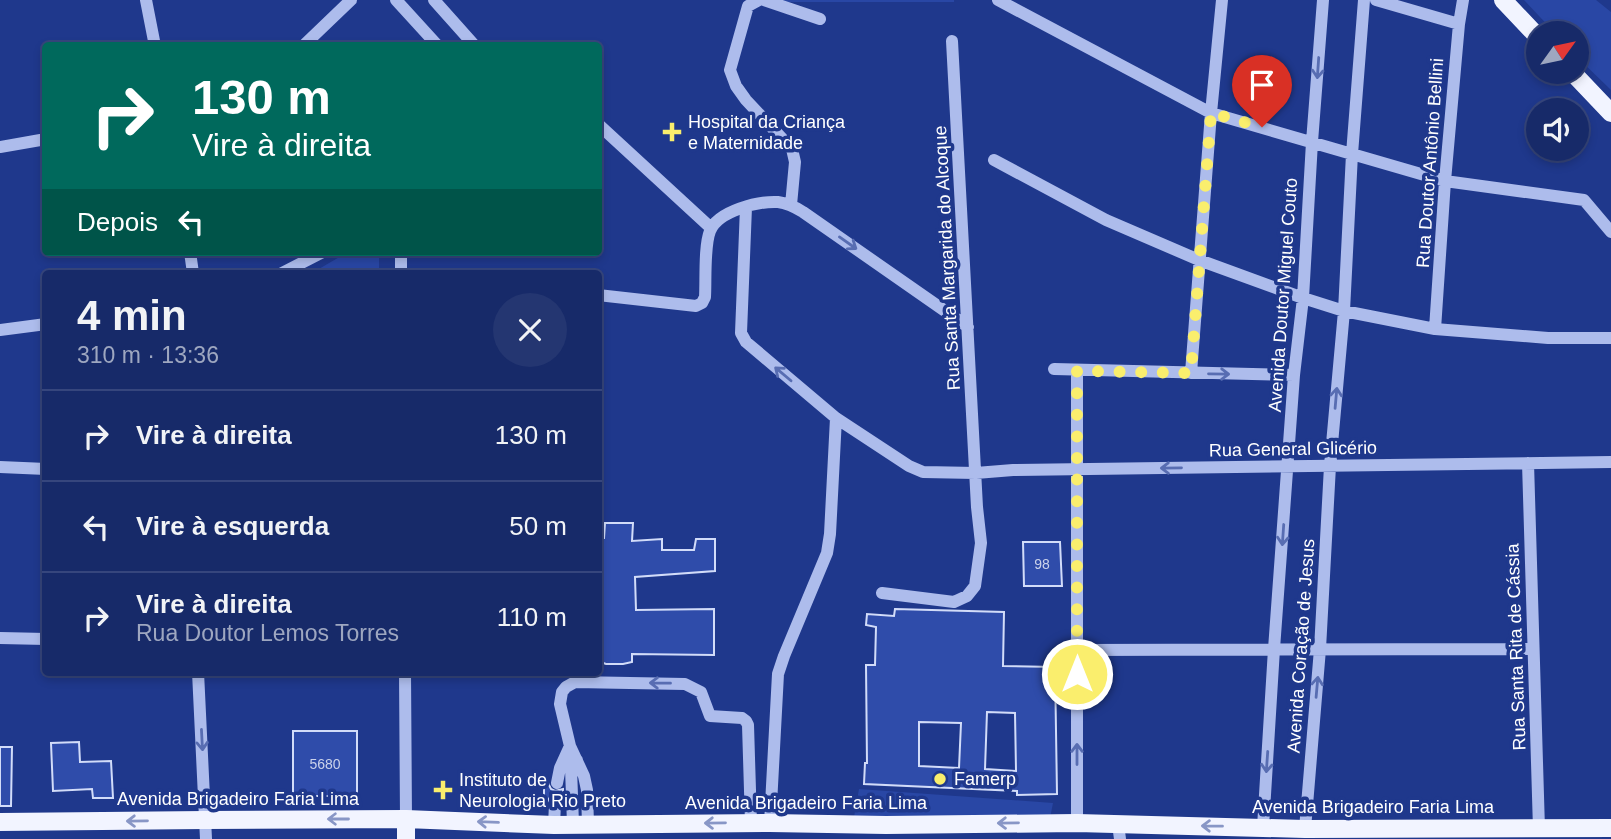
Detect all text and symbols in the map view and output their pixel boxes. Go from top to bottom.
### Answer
north arrow [1526,21,1589,84]
map controls [1526,21,1589,161]
pin [1232,55,1292,127]
one-way arrow [1311,56,1324,79]
street label: Rua Doutor Antônio Bellini [1413,57,1447,269]
icon: arrive [1243,66,1281,104]
icon: right [77,70,168,161]
text: 130 m [192,70,331,124]
button: sound [1526,98,1589,161]
place label: Hospital da Criança e Maternidade [688,112,846,153]
marker: Hospital da Criança e Maternidade [662,122,682,142]
street label: Rua Santa Margarida do Alcoque [930,125,964,391]
text: Vire à direita [192,127,371,163]
street label: Avenida Doutor Miguel Couto [1265,177,1301,413]
icon: left [172,203,210,241]
text: Depois [77,207,158,237]
one-way arrow [838,236,857,250]
text: 4 min [77,292,187,339]
button: close [493,293,567,367]
text: 310 m · 13:36 [77,342,219,368]
one-way arrow [775,366,793,382]
one-way arrow [1207,367,1230,380]
one-way arrow [1330,387,1343,410]
icon: right [77,417,115,455]
text: Vire à direita [136,420,292,450]
text: 130 m [495,420,567,450]
street label: Rua General Glicério [1209,438,1377,460]
one-way arrow [1160,461,1183,475]
icon: left [77,508,115,546]
text: Vire à esquerda [136,511,329,541]
text: 50 m [509,511,567,541]
one-way arrow [1276,523,1289,546]
street label: Avenida Coração de Jesus [1284,538,1318,754]
street label: Rua Santa Rita de Cássia [1502,542,1530,751]
house number: 98 [1034,556,1050,572]
text: Vire à direita [136,589,292,619]
icon: right [77,599,115,637]
text: 110 m [497,602,567,632]
text: Rua Doutor Lemos Torres [136,620,399,646]
position arrow [1040,637,1114,711]
one-way arrow [649,676,672,690]
one-way arrow [1311,677,1324,699]
one-way arrow [195,728,208,751]
one-way arrow [1070,743,1084,766]
one-way arrow [1260,750,1273,772]
house number: 5680 [309,756,341,772]
place label: Famerp [954,769,1016,789]
place label: Instituto de Neurologia Rio Preto [459,770,626,811]
marker: Famerp [932,771,948,787]
marker: Instituto de Neurologia Rio Preto [433,780,453,800]
street label: Avenida Brigadeiro Faria Lima [117,789,360,809]
street label: Avenida Brigadeiro Faria Lima [685,793,928,813]
street label: Avenida Brigadeiro Faria Lima [1252,797,1495,817]
one-way arrow [327,812,350,826]
one-way arrow [126,814,149,827]
one-way arrow [477,816,500,829]
one-way arrow [704,817,727,830]
one-way arrow [997,817,1020,830]
one-way arrow [1201,819,1224,833]

